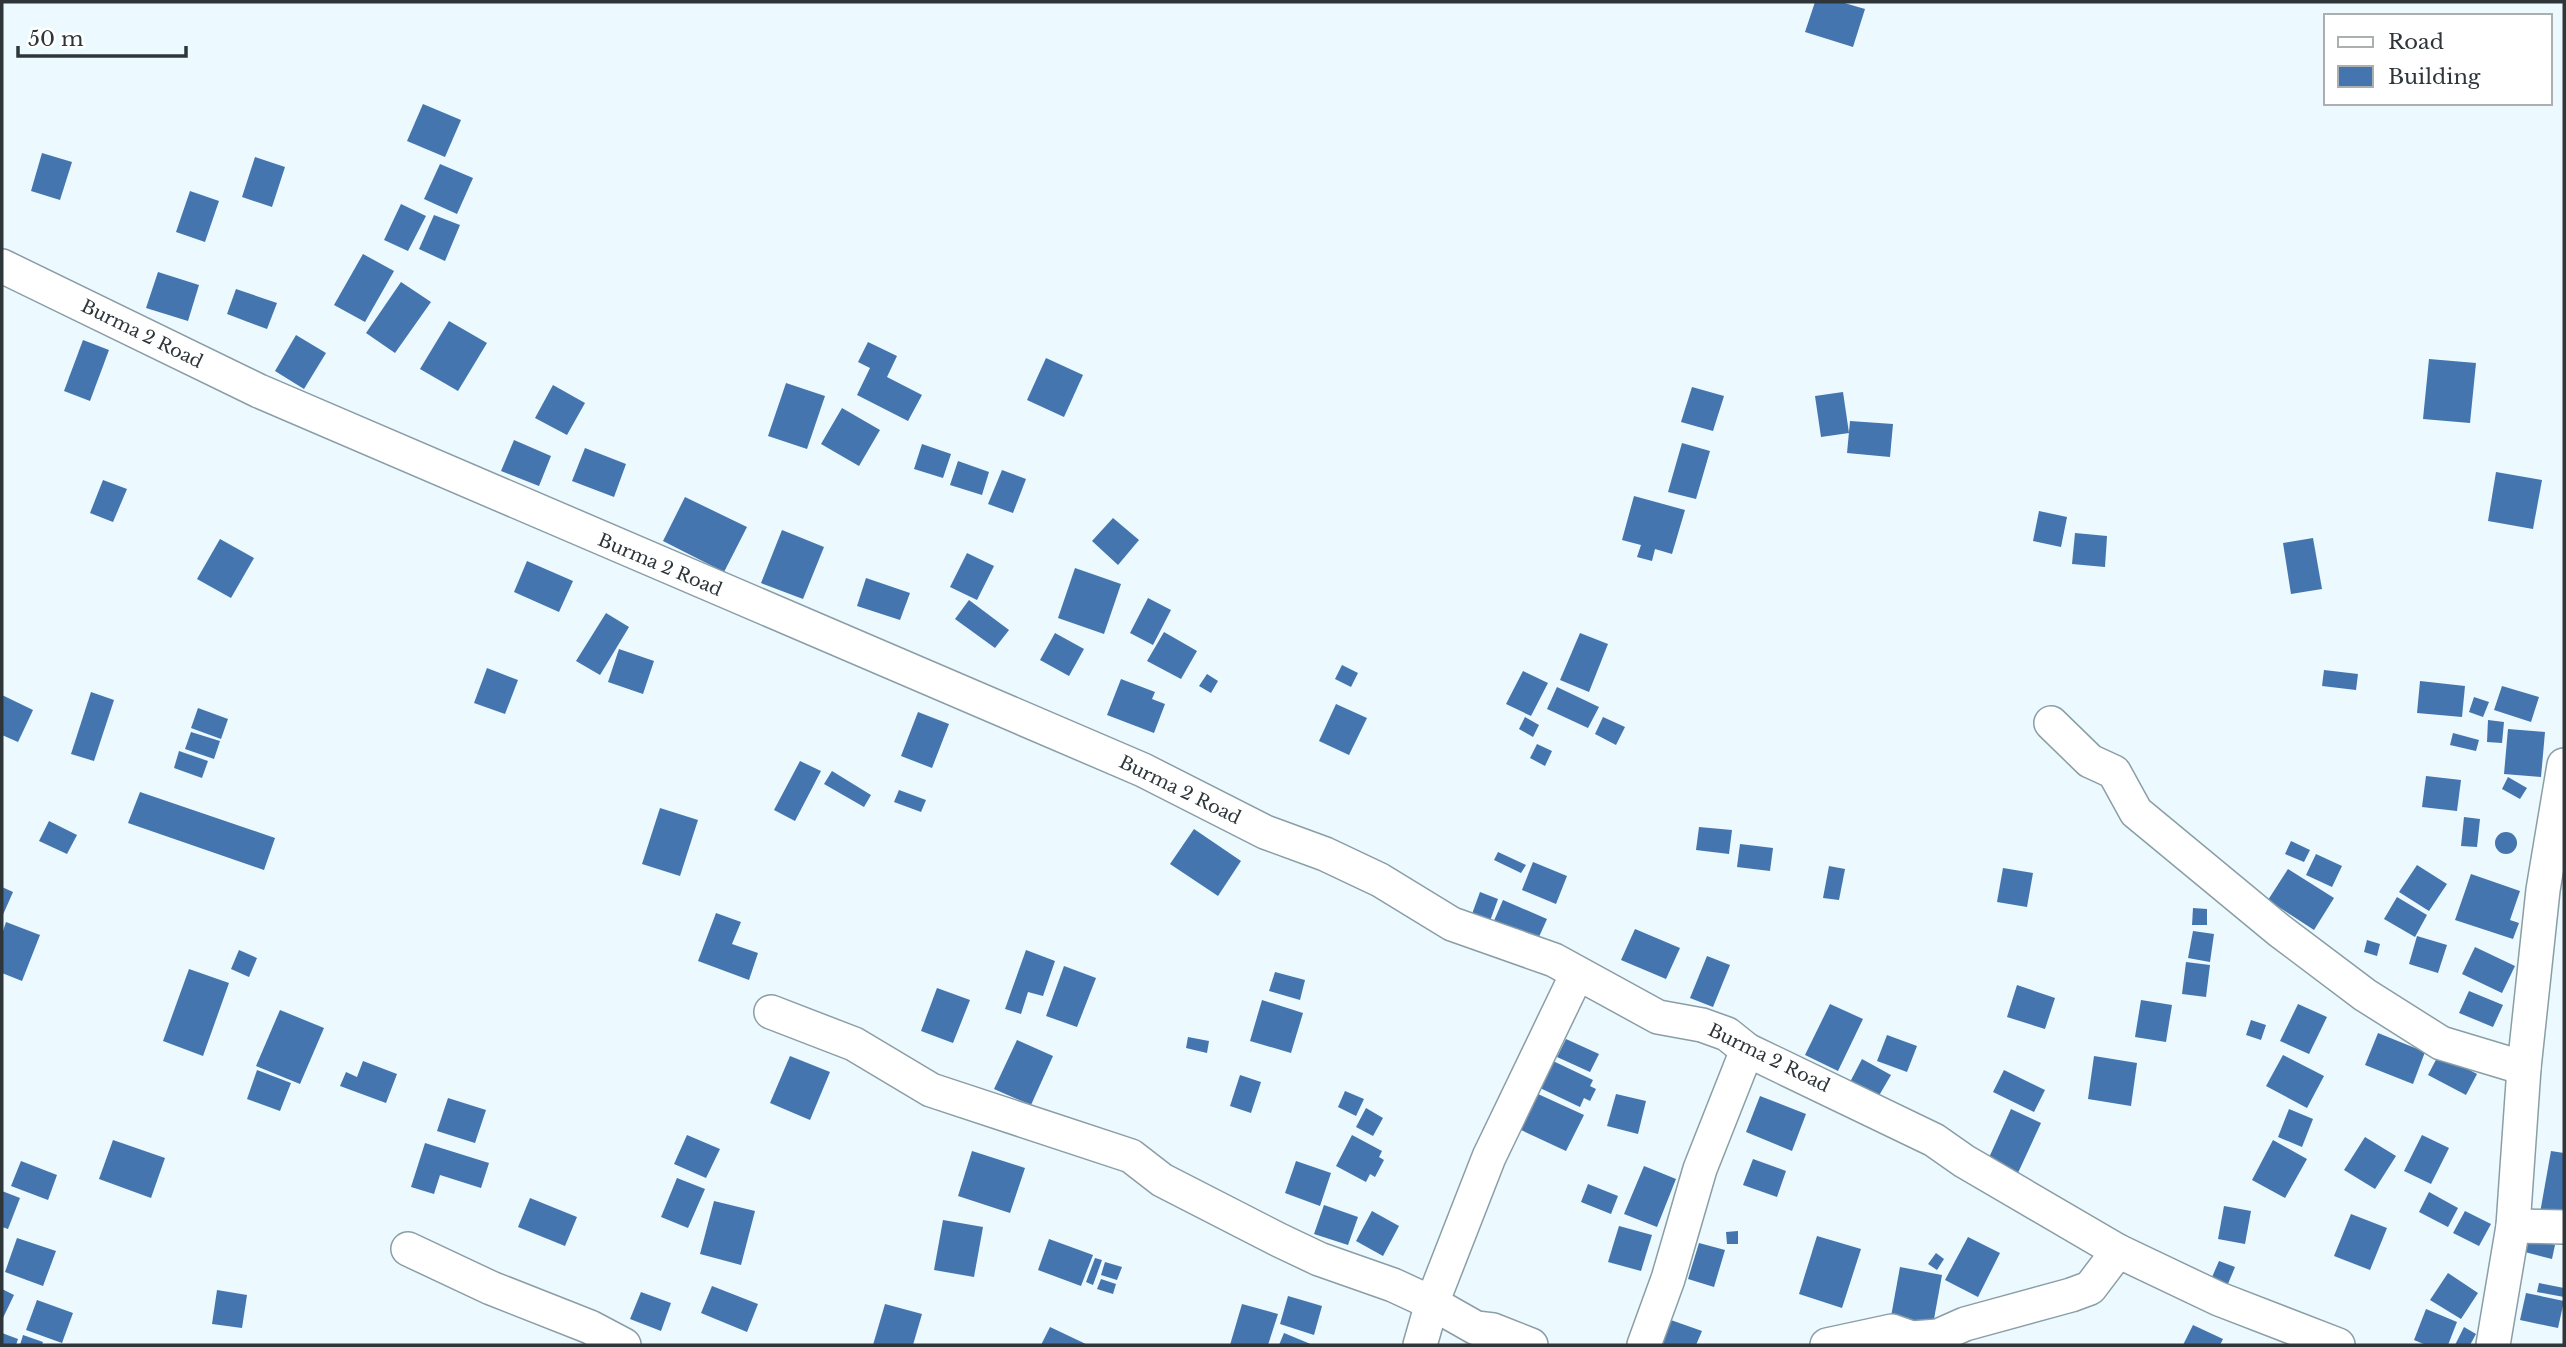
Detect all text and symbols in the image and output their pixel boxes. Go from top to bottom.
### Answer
scale bar [18,14,186,58]
legend [2324,14,2552,105]
text: 50 m [28,26,84,52]
text: Road [2388,29,2444,55]
text: Building [2388,64,2481,90]
street label: Burma 2 Road [78,295,206,373]
street label: Burma 2 Road [595,529,725,601]
street label: Burma 2 Road [1116,751,1244,829]
street label: Burma 2 Road [1705,1019,1833,1097]

